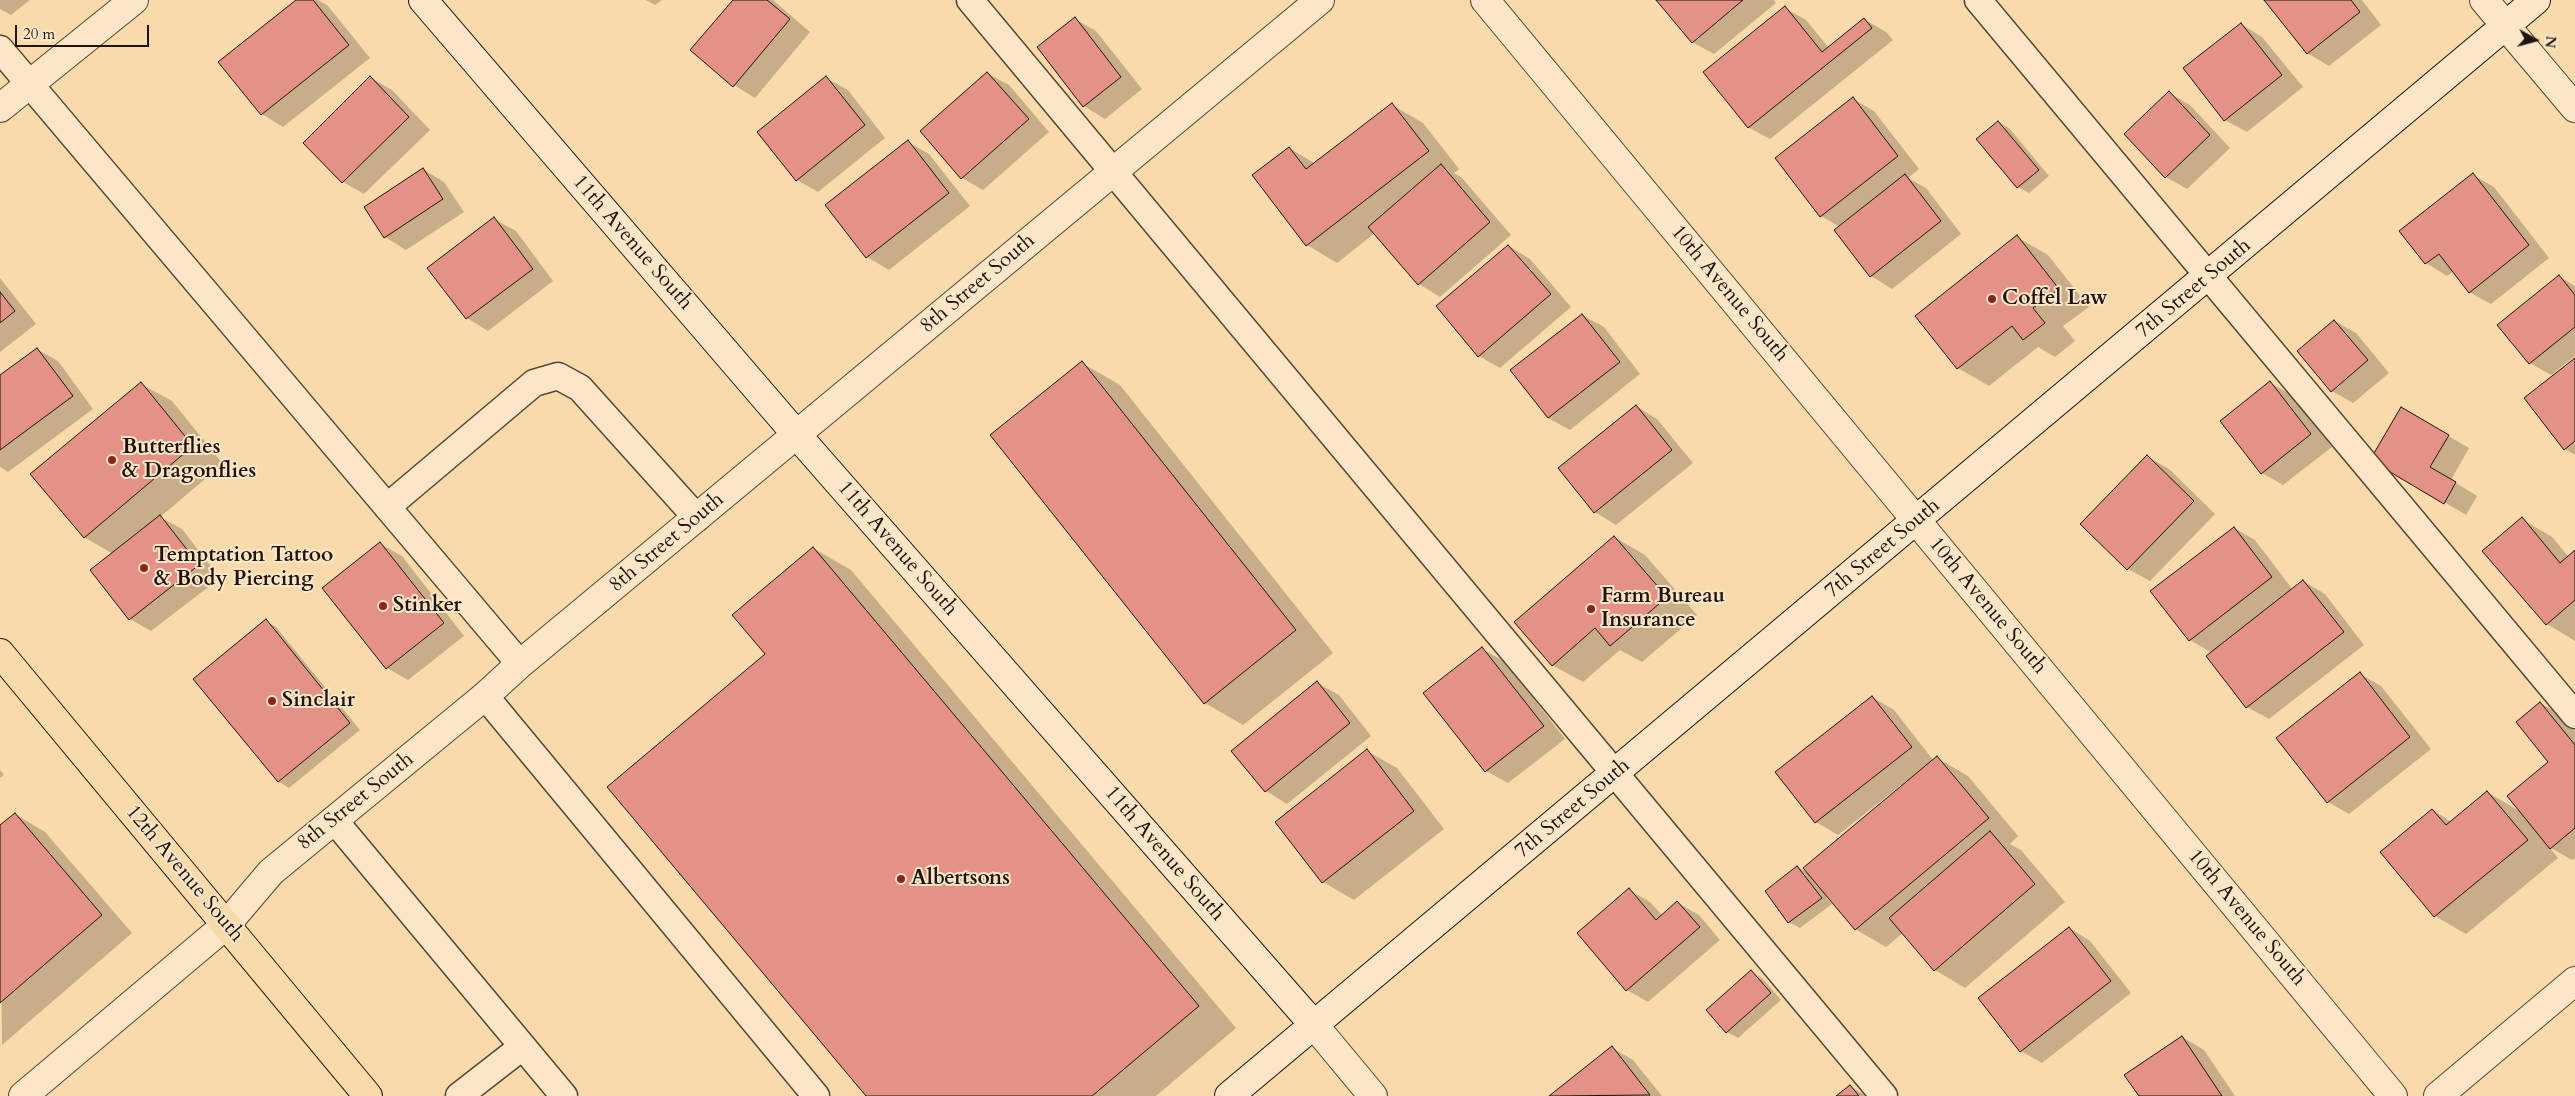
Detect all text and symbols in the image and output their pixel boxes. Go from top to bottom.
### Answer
scale bar [18,15,151,47]
north arrow [2510,15,2560,65]
text: 20 m [23,24,55,44]
text: N [2540,35,2561,49]
street label: 11th Avenue South [567,170,697,316]
street label: 10th Avenue South [1665,221,1793,367]
street label: 8th Street South [915,229,1041,339]
street label: 7th Street South [2131,234,2257,344]
place label: Coffel Law [2002,286,2108,312]
marker: Coffel Law [1986,293,1998,305]
place label: Butterflies & Dragonflies [122,435,256,485]
marker: Butterflies & Dragonflies [106,454,118,466]
street label: 11th Avenue South [832,476,962,622]
street label: 8th Street South [604,488,730,598]
street label: 7th Street South [1820,494,1946,604]
street label: 10th Avenue South [1923,533,2051,679]
place label: Temptation Tattoo & Body Piercing [154,543,333,593]
marker: Temptation Tattoo & Body Piercing [138,562,150,574]
place label: Farm Bureau Insurance [1601,584,1725,634]
place label: Stinker [393,593,462,619]
marker: Stinker [377,600,389,612]
marker: Farm Bureau Insurance [1585,603,1597,615]
place label: Sinclair [282,688,355,714]
marker: Sinclair [266,695,278,707]
street label: 8th Street South [293,747,419,857]
street label: 7th Street South [1510,754,1636,864]
street label: 11th Avenue South [1099,781,1229,927]
street label: 12th Avenue South [120,801,248,947]
street label: 10th Avenue South [2182,845,2310,991]
place label: Albertsons [911,866,1010,892]
marker: Albertsons [895,873,907,885]

